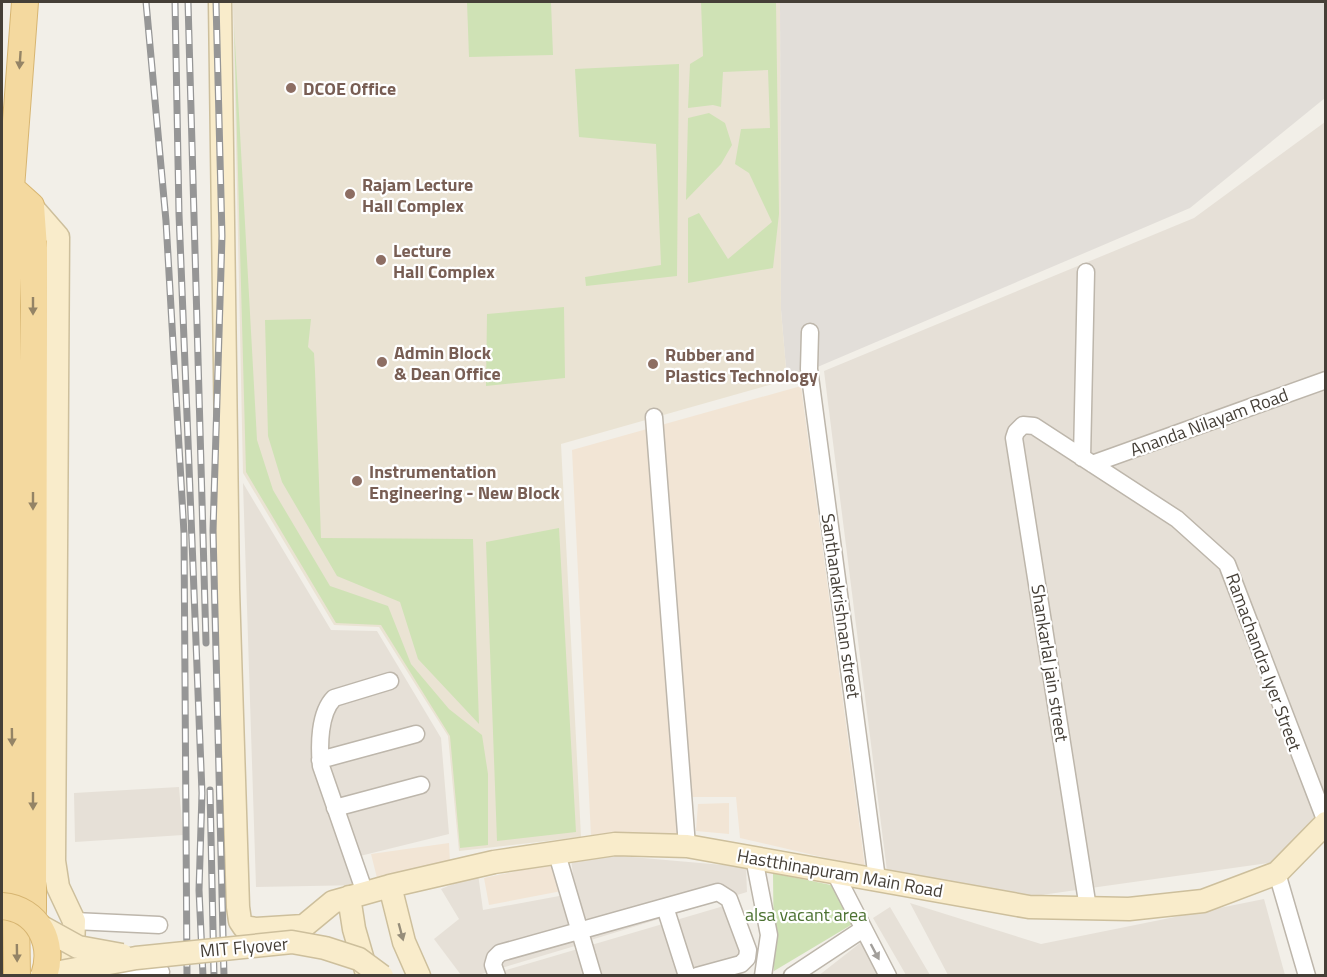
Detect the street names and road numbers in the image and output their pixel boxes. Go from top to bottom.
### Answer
street label: Ananda Nilayam Road [1126,381,1292,463]
street label: Santhanakrishnan street [815,512,867,701]
street label: Ramachandra Iyer Street [1219,569,1309,755]
street label: Shankarlal jain street [1024,582,1076,744]
street label: Hastthinapuram Main Road [735,842,945,904]
street label: MIT Flyover [199,930,289,964]

